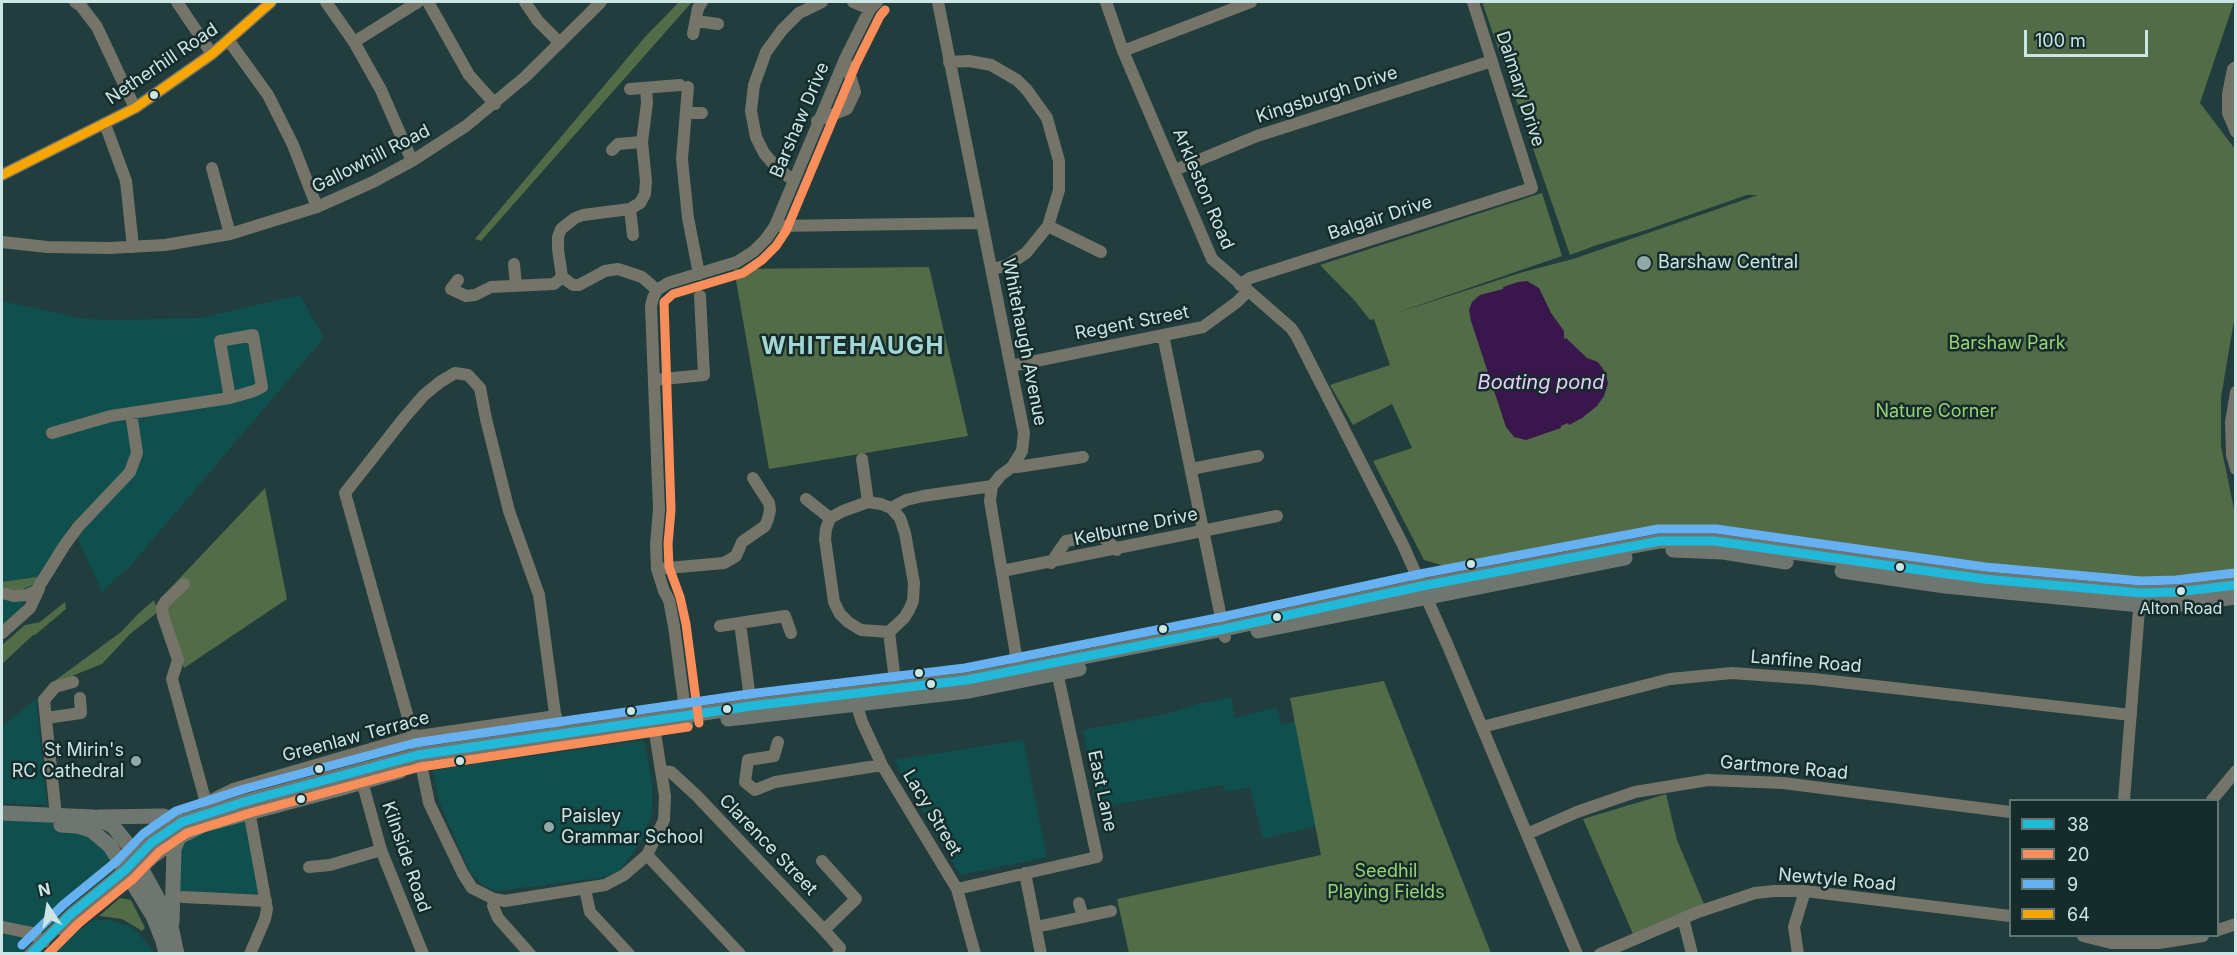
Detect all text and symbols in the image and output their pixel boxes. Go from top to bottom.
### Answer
scale bar [2027,18,2152,56]
street label: Netherhill Road [102,19,222,109]
street label: Dalmary Drive [1491,28,1549,150]
text: 100 m [2035,30,2086,51]
street label: Barshaw Drive [766,59,834,181]
street label: Kingsburgh Drive [1254,62,1400,128]
unlabelled marker [148,89,160,101]
street label: Gallowhill Road [308,120,434,198]
street label: Arkleston Road [1168,125,1238,253]
street label: Balgair Drive [1325,191,1435,245]
place label: Barshaw Central [1658,252,1798,274]
marker: Barshaw Central [1635,254,1653,272]
street label: Whitehaugh Avenue [997,256,1051,428]
street label: Regent Street [1073,301,1191,345]
district label: WHITEHAUGH [761,333,945,361]
park label: Barshaw Park [1948,333,2066,355]
water label: Boating pond [1478,371,1604,395]
park label: Nature Corner [1875,401,1997,423]
street label: Kelburne Drive [1072,503,1200,551]
unlabelled marker [1465,558,1477,570]
unlabelled marker [1894,561,1906,573]
marker: Alton Road [2175,585,2187,597]
place label: Alton Road [2140,599,2222,619]
unlabelled marker [1271,611,1283,623]
unlabelled marker [1157,623,1169,635]
street label: Lanfine Road [1749,646,1863,678]
unlabelled marker [913,667,925,679]
unlabelled marker [925,678,937,690]
unlabelled marker [721,703,733,715]
unlabelled marker [625,705,637,717]
street label: Greenlaw Terrace [280,707,432,767]
place label: St Mirin's RC Cathedral [12,740,124,783]
street label: East Lane [1083,748,1121,834]
street label: Gartmore Road [1719,752,1849,784]
marker: St Mirin's RC Cathedral [129,754,143,768]
unlabelled marker [454,755,466,767]
unlabelled marker [313,763,325,775]
street label: Lacy Street [898,766,966,860]
street label: Clarence Street [714,790,822,900]
unlabelled marker [295,793,307,805]
street label: Kilnside Road [377,799,435,915]
legend [2009,799,2219,937]
place label: Paisley Grammar School [561,806,703,848]
text: 38 [2067,814,2089,835]
marker: Paisley Grammar School [542,820,556,834]
text: 20 [2067,844,2089,865]
park label: Seedhil Playing Fields [1327,861,1445,904]
street label: Newtyle Road [1777,864,1897,896]
text: 9 [2067,874,2078,895]
north arrow [18,877,78,937]
text: N [36,878,52,900]
text: 64 [2067,904,2090,925]

